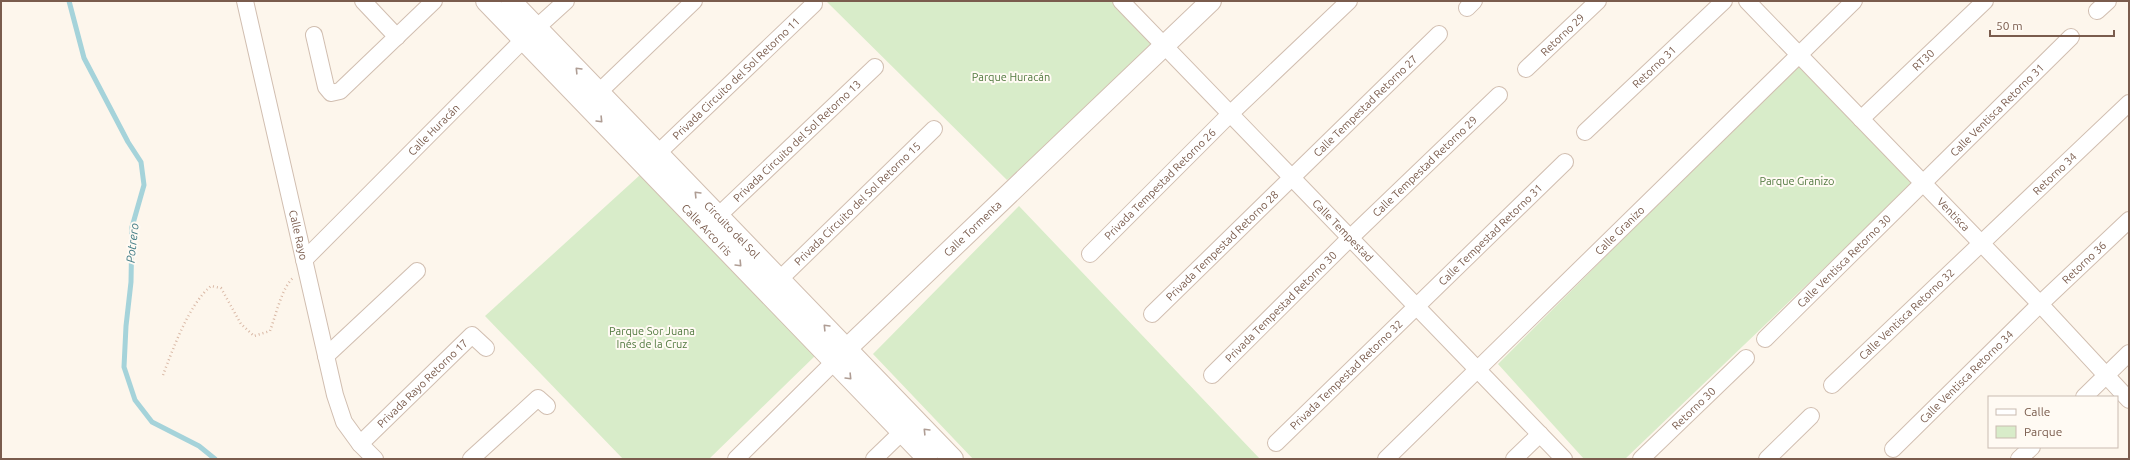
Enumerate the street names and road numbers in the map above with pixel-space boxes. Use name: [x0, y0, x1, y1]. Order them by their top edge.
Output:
street label: Retorno 29: [1538, 11, 1587, 58]
street label: Privada Circuito del Sol Retorno 11: [670, 15, 802, 142]
street label: Retorno 31: [1630, 43, 1678, 90]
street label: RT30: [1910, 47, 1937, 73]
street label: Calle Tempestad Retorno 27: [1311, 53, 1420, 159]
street label: Calle Ventisca Retorno 31: [1948, 61, 2046, 159]
street label: Privada Circuito del Sol Retorno 13: [731, 78, 863, 204]
street label: Calle Huracán: [406, 101, 462, 158]
street label: Calle Tempestad Retorno 29: [1370, 114, 1479, 219]
street label: Privada Tempestad Retorno 26: [1102, 126, 1218, 242]
street label: Privada Circuito del Sol Retorno 15: [792, 140, 923, 268]
street label: Retorno 34: [2030, 150, 2079, 197]
street label: Calle Tempestad Retorno 31: [1436, 182, 1545, 288]
street label: Privada Tempestad Retorno 28: [1164, 188, 1281, 303]
street label: Ventisca: [1935, 195, 1972, 234]
street label: Calle Tempestad: [1310, 197, 1375, 264]
street label: Calle Tormenta: [941, 198, 1004, 259]
street label: Circuito del Sol: [702, 199, 762, 261]
street label: Calle Arco Iris: [679, 202, 734, 258]
street label: Calle Granizo: [1593, 204, 1647, 257]
street label: Calle Rayo: [287, 209, 310, 261]
street label: Calle Ventisca Retorno 30: [1795, 212, 1893, 310]
street label: Retorno 36: [2060, 239, 2108, 286]
street label: Privada Tempestad Retorno 30: [1223, 249, 1339, 364]
street label: Calle Ventisca Retorno 32: [1857, 266, 1957, 362]
street label: Privada Tempestad Retorno 32: [1288, 317, 1405, 432]
street label: Calle Ventisca Retorno 34: [1917, 328, 2016, 425]
street label: Privada Rayo Retorno 17: [375, 337, 470, 430]
street label: Retorno 30: [1669, 385, 1718, 432]

